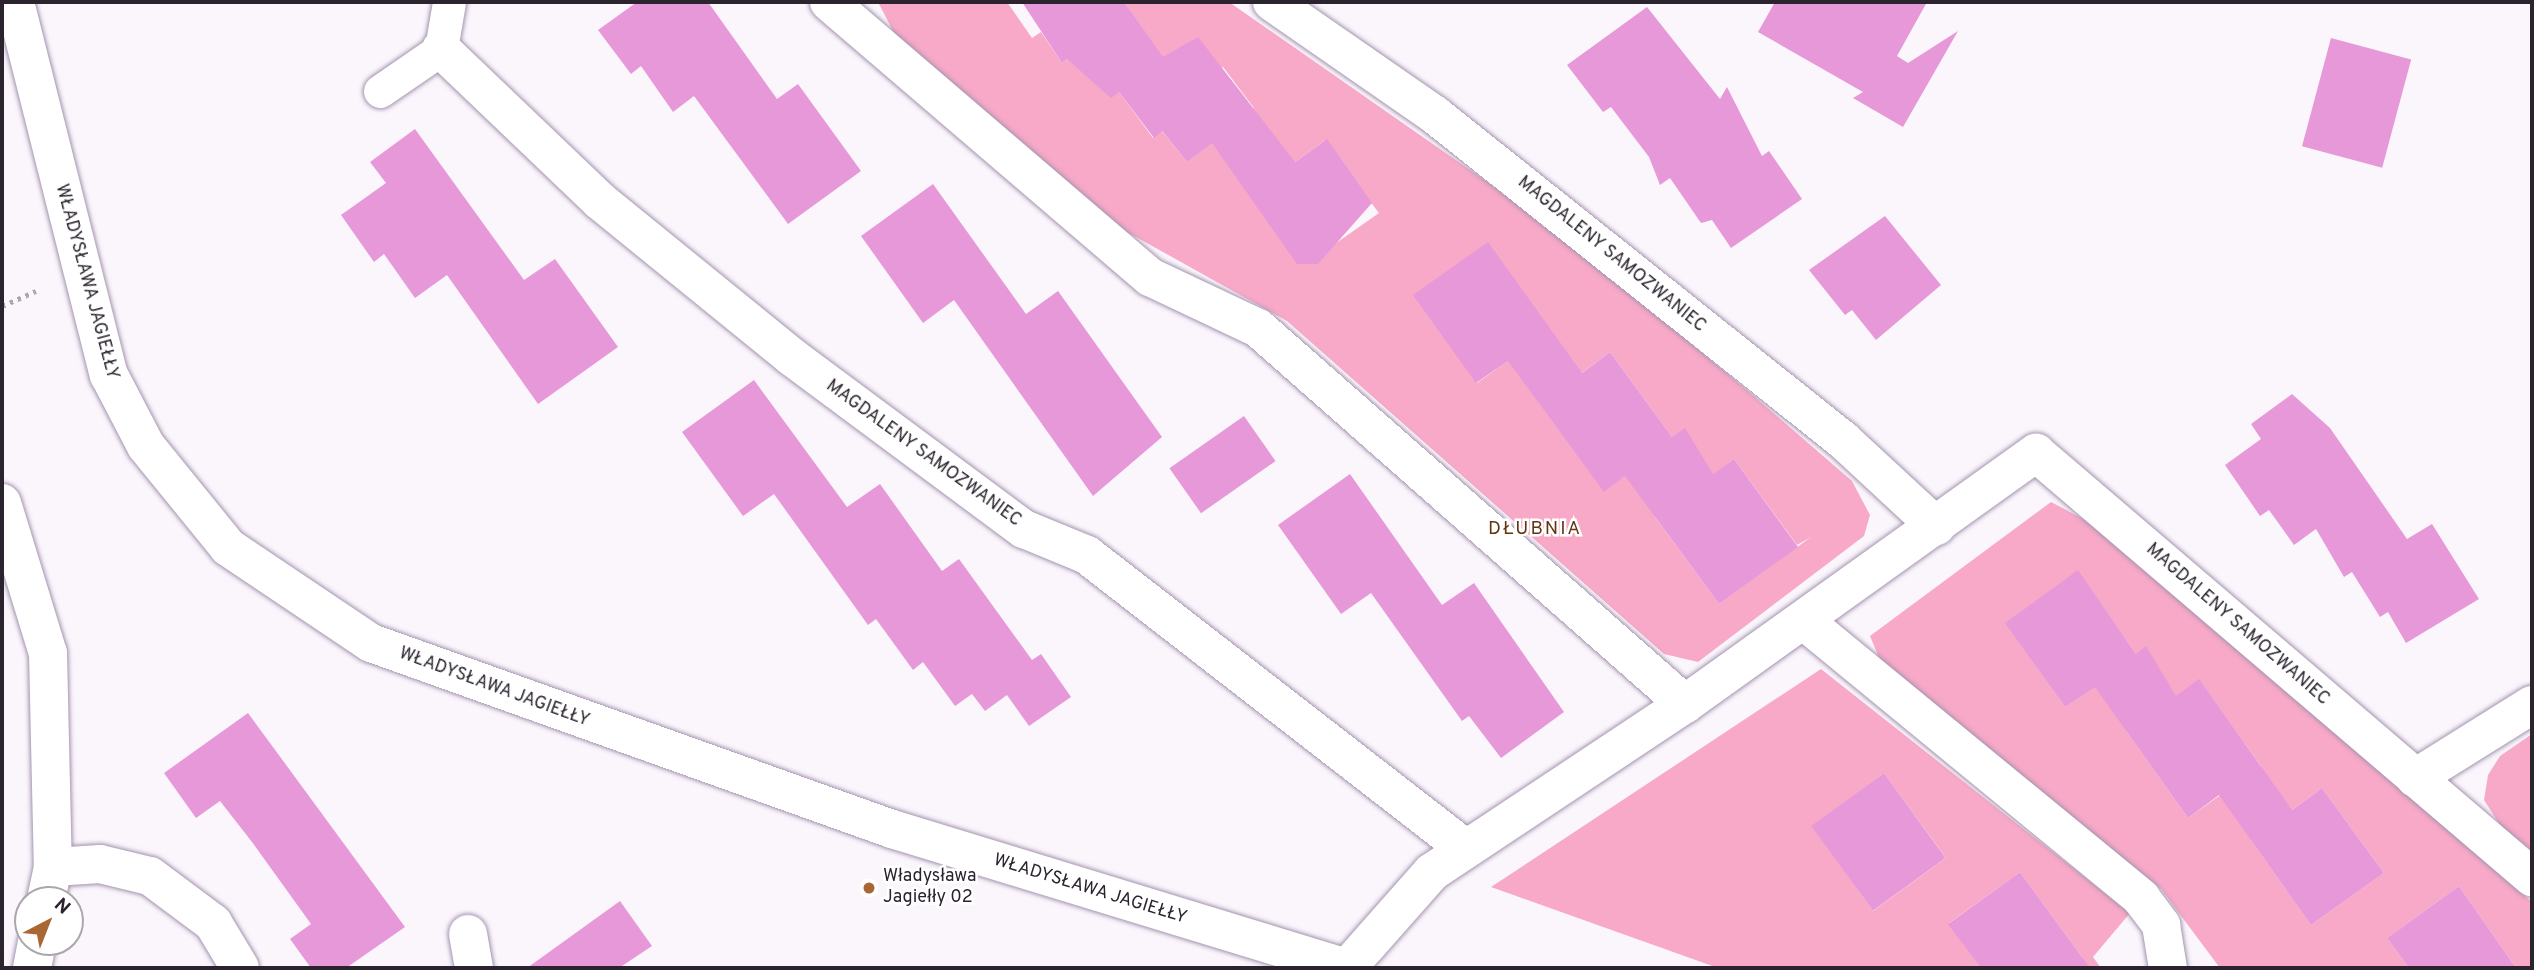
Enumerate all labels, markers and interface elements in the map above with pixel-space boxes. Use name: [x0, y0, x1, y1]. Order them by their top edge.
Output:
street label: MAGDALENY SAMOZWANIEC: [1512, 172, 1710, 338]
street label: WŁADYSŁAWA JAGIEŁŁY: [49, 182, 123, 382]
street label: MAGDALENY SAMOZWANIEC: [821, 376, 1025, 532]
district label: DŁUBNIA: [1489, 519, 1581, 541]
street label: MAGDALENY SAMOZWANIEC: [2141, 539, 2333, 711]
street label: WŁADYSŁAWA JAGIEŁŁY: [395, 643, 593, 733]
street label: WŁADYSŁAWA JAGIEŁŁY: [990, 850, 1190, 930]
place label: Władysława Jagiełły 02: [883, 867, 976, 910]
marker: Władysława Jagiełły 02: [861, 880, 877, 896]
north arrow: [14, 886, 84, 956]
text: N: [49, 893, 75, 920]

